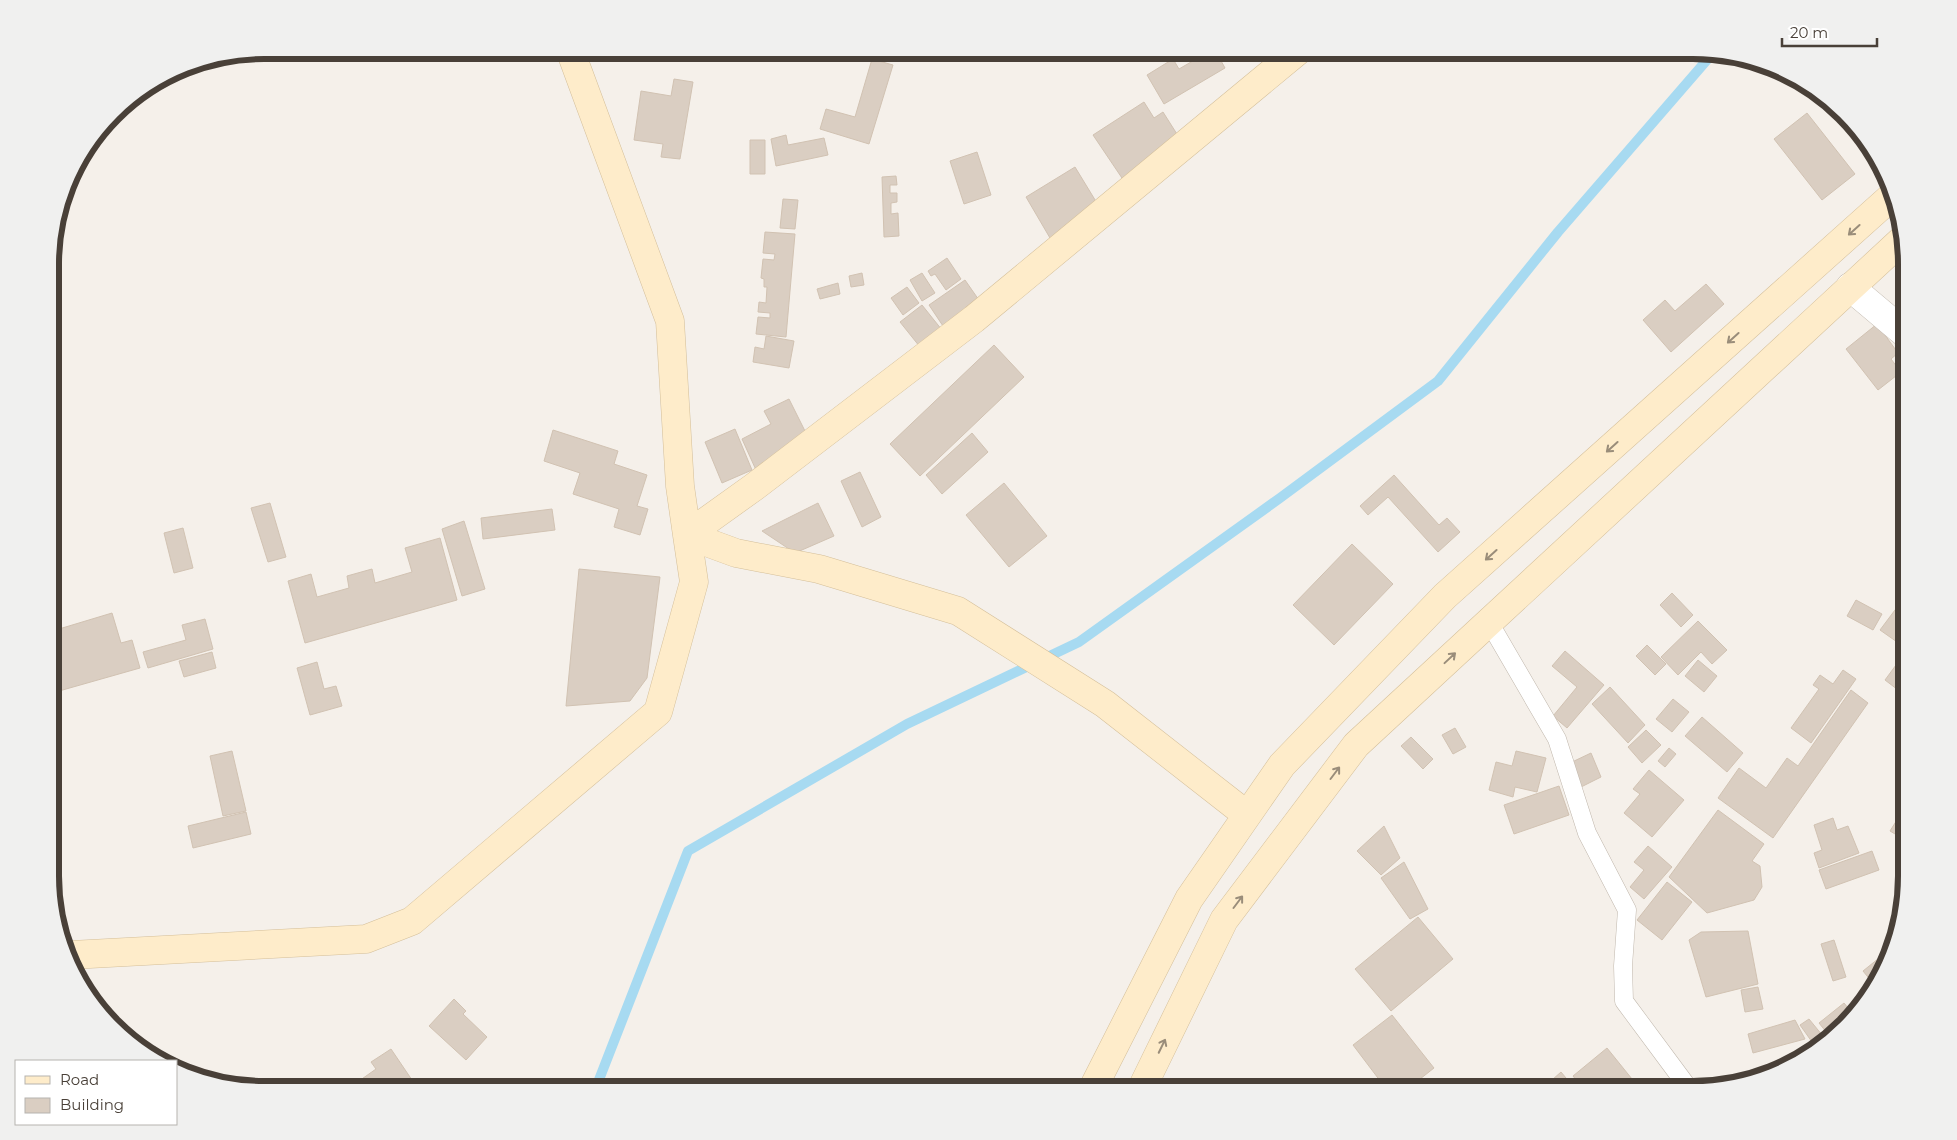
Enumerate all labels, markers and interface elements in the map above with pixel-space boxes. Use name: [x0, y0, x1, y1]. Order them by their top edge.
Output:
scale bar: [1782, 15, 1877, 47]
text: 20 m: [1790, 23, 1828, 42]
one-way arrow: [1848, 224, 1861, 236]
one-way arrow: [1727, 332, 1740, 344]
one-way arrow: [1606, 441, 1619, 453]
one-way arrow: [1485, 549, 1498, 561]
one-way arrow: [1444, 652, 1457, 664]
one-way arrow: [1330, 767, 1341, 780]
one-way arrow: [1232, 896, 1243, 909]
one-way arrow: [1158, 1039, 1167, 1054]
legend: [15, 1060, 178, 1125]
text: Road: [60, 1070, 99, 1089]
text: Building: [60, 1095, 124, 1114]

